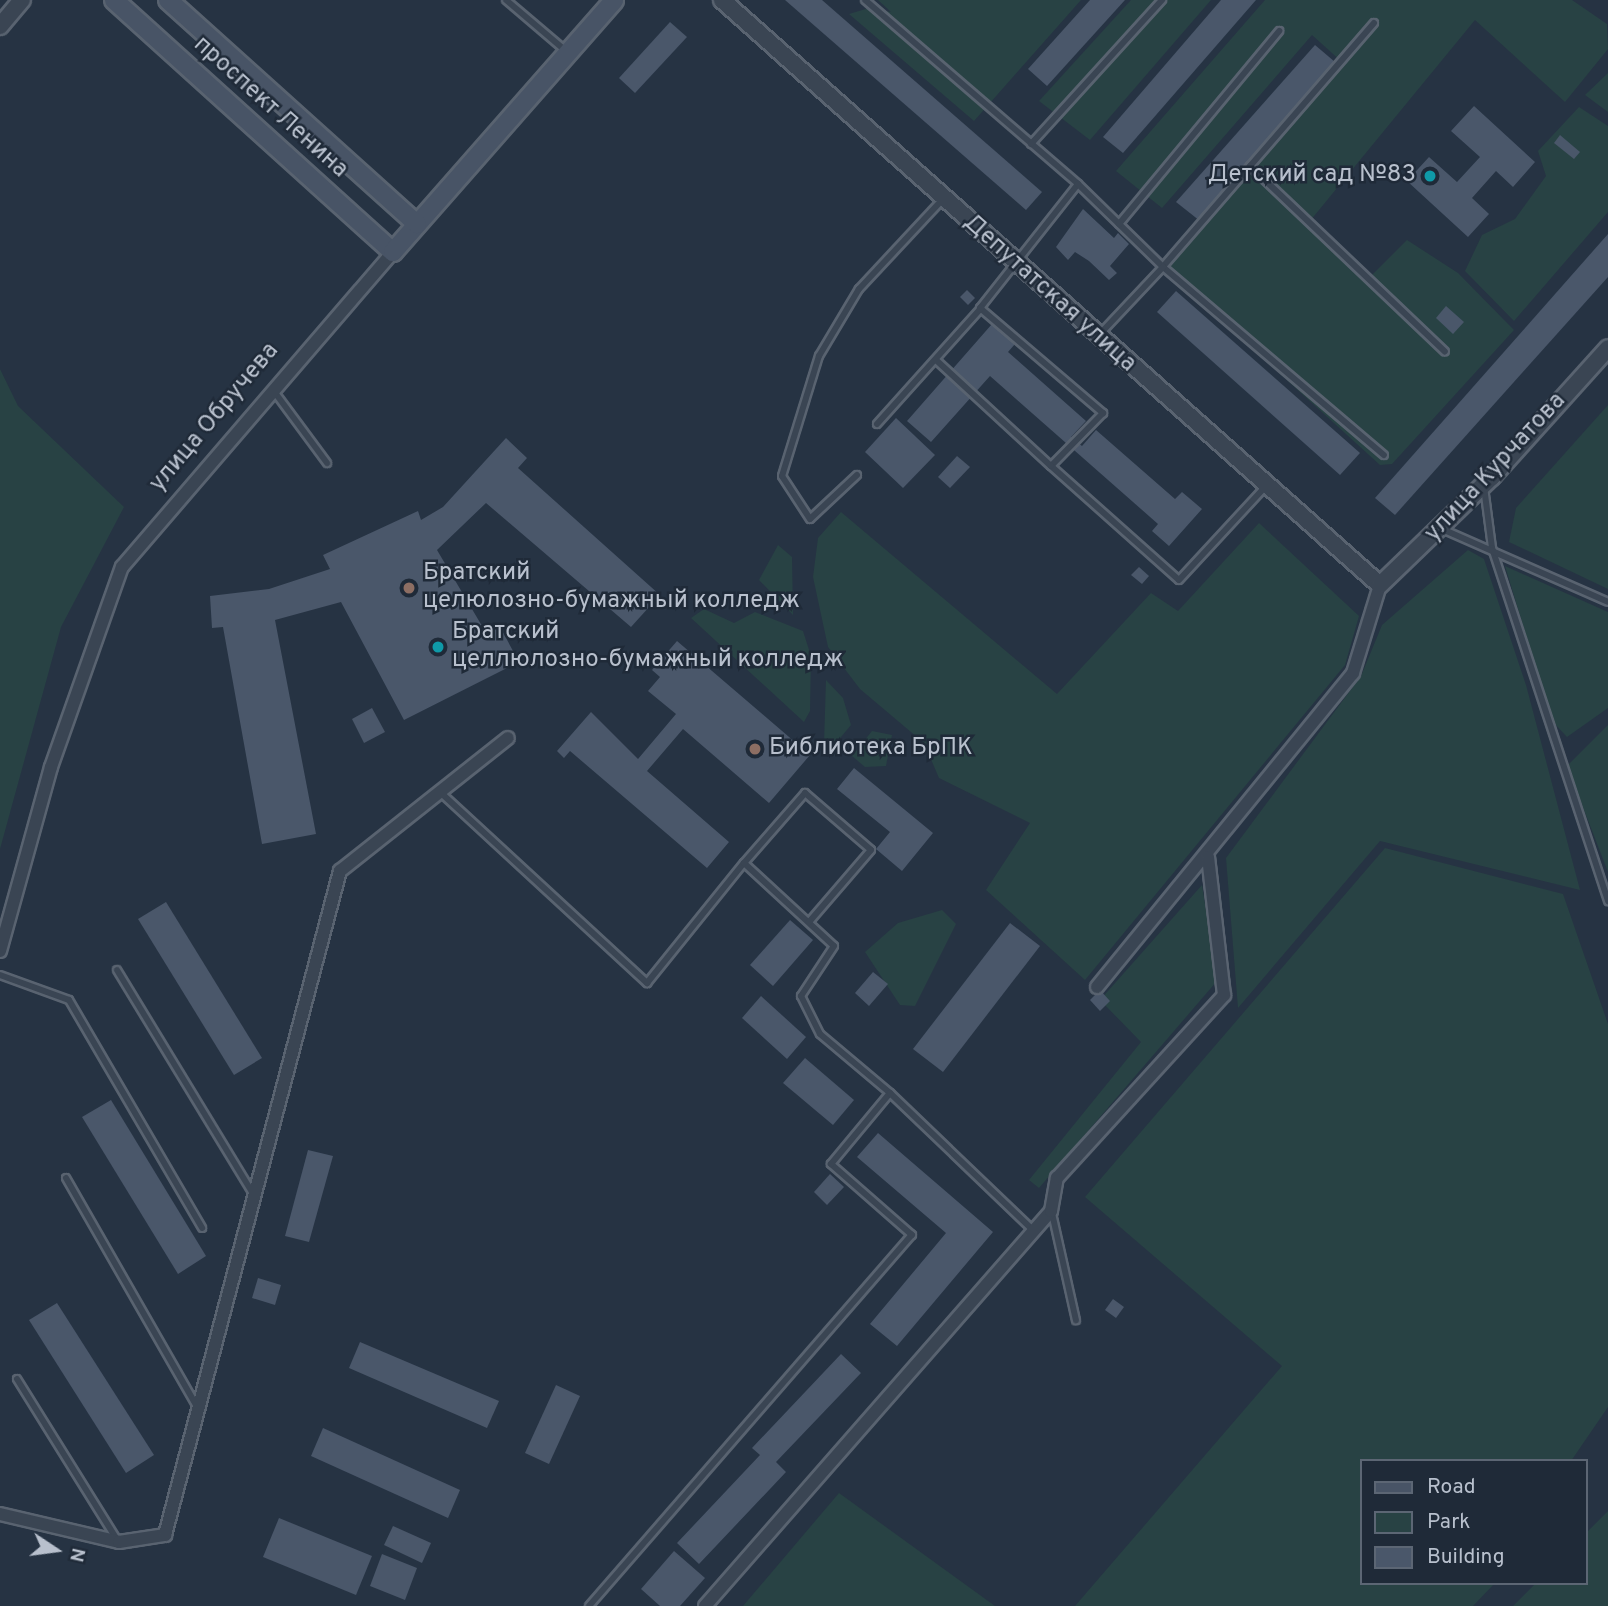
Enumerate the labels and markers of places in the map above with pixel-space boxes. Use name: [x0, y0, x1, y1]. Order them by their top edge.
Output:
place label: Детский сад №83: [1208, 162, 1416, 190]
marker: Детский сад №83: [1422, 168, 1438, 184]
place label: Братский целюлозно-бумажный колледж: [423, 560, 800, 616]
marker: Братский целюлозно-бумажный колледж: [401, 580, 417, 596]
place label: Братский целлюлозно-бумажный колледж: [452, 619, 844, 675]
marker: Братский целлюлозно-бумажный колледж: [430, 639, 446, 655]
place label: Библиотека БрПК: [769, 735, 973, 763]
marker: Библиотека БрПК: [747, 741, 763, 757]

